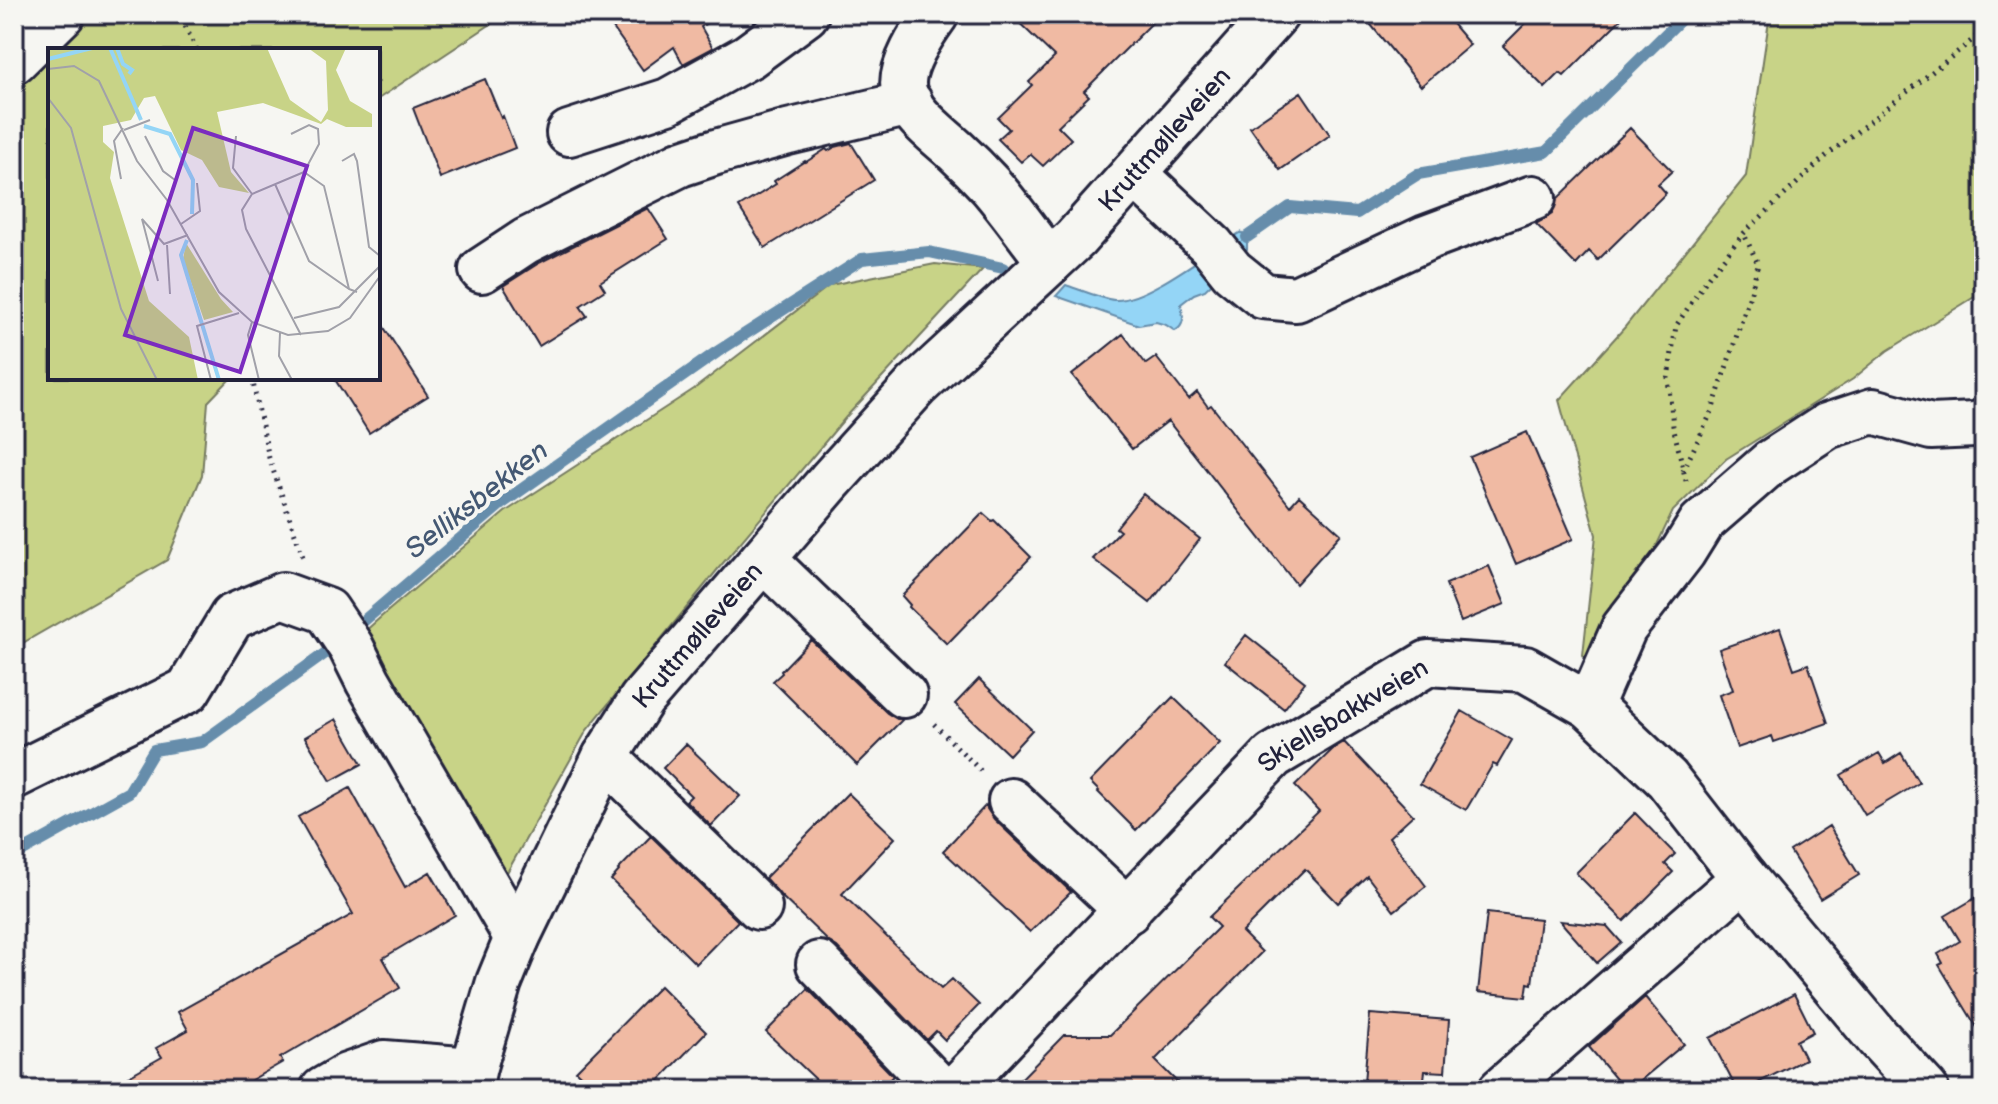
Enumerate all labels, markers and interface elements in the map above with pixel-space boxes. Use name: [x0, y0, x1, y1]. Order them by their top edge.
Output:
inset map: [48, 48, 380, 380]
street label: Kruttmølleveien: [1093, 61, 1238, 219]
water label: Selliksbekken: [399, 434, 555, 566]
street label: Kruttmølleveien: [627, 557, 770, 716]
street label: Skjellsbakkveien: [1252, 653, 1434, 779]

